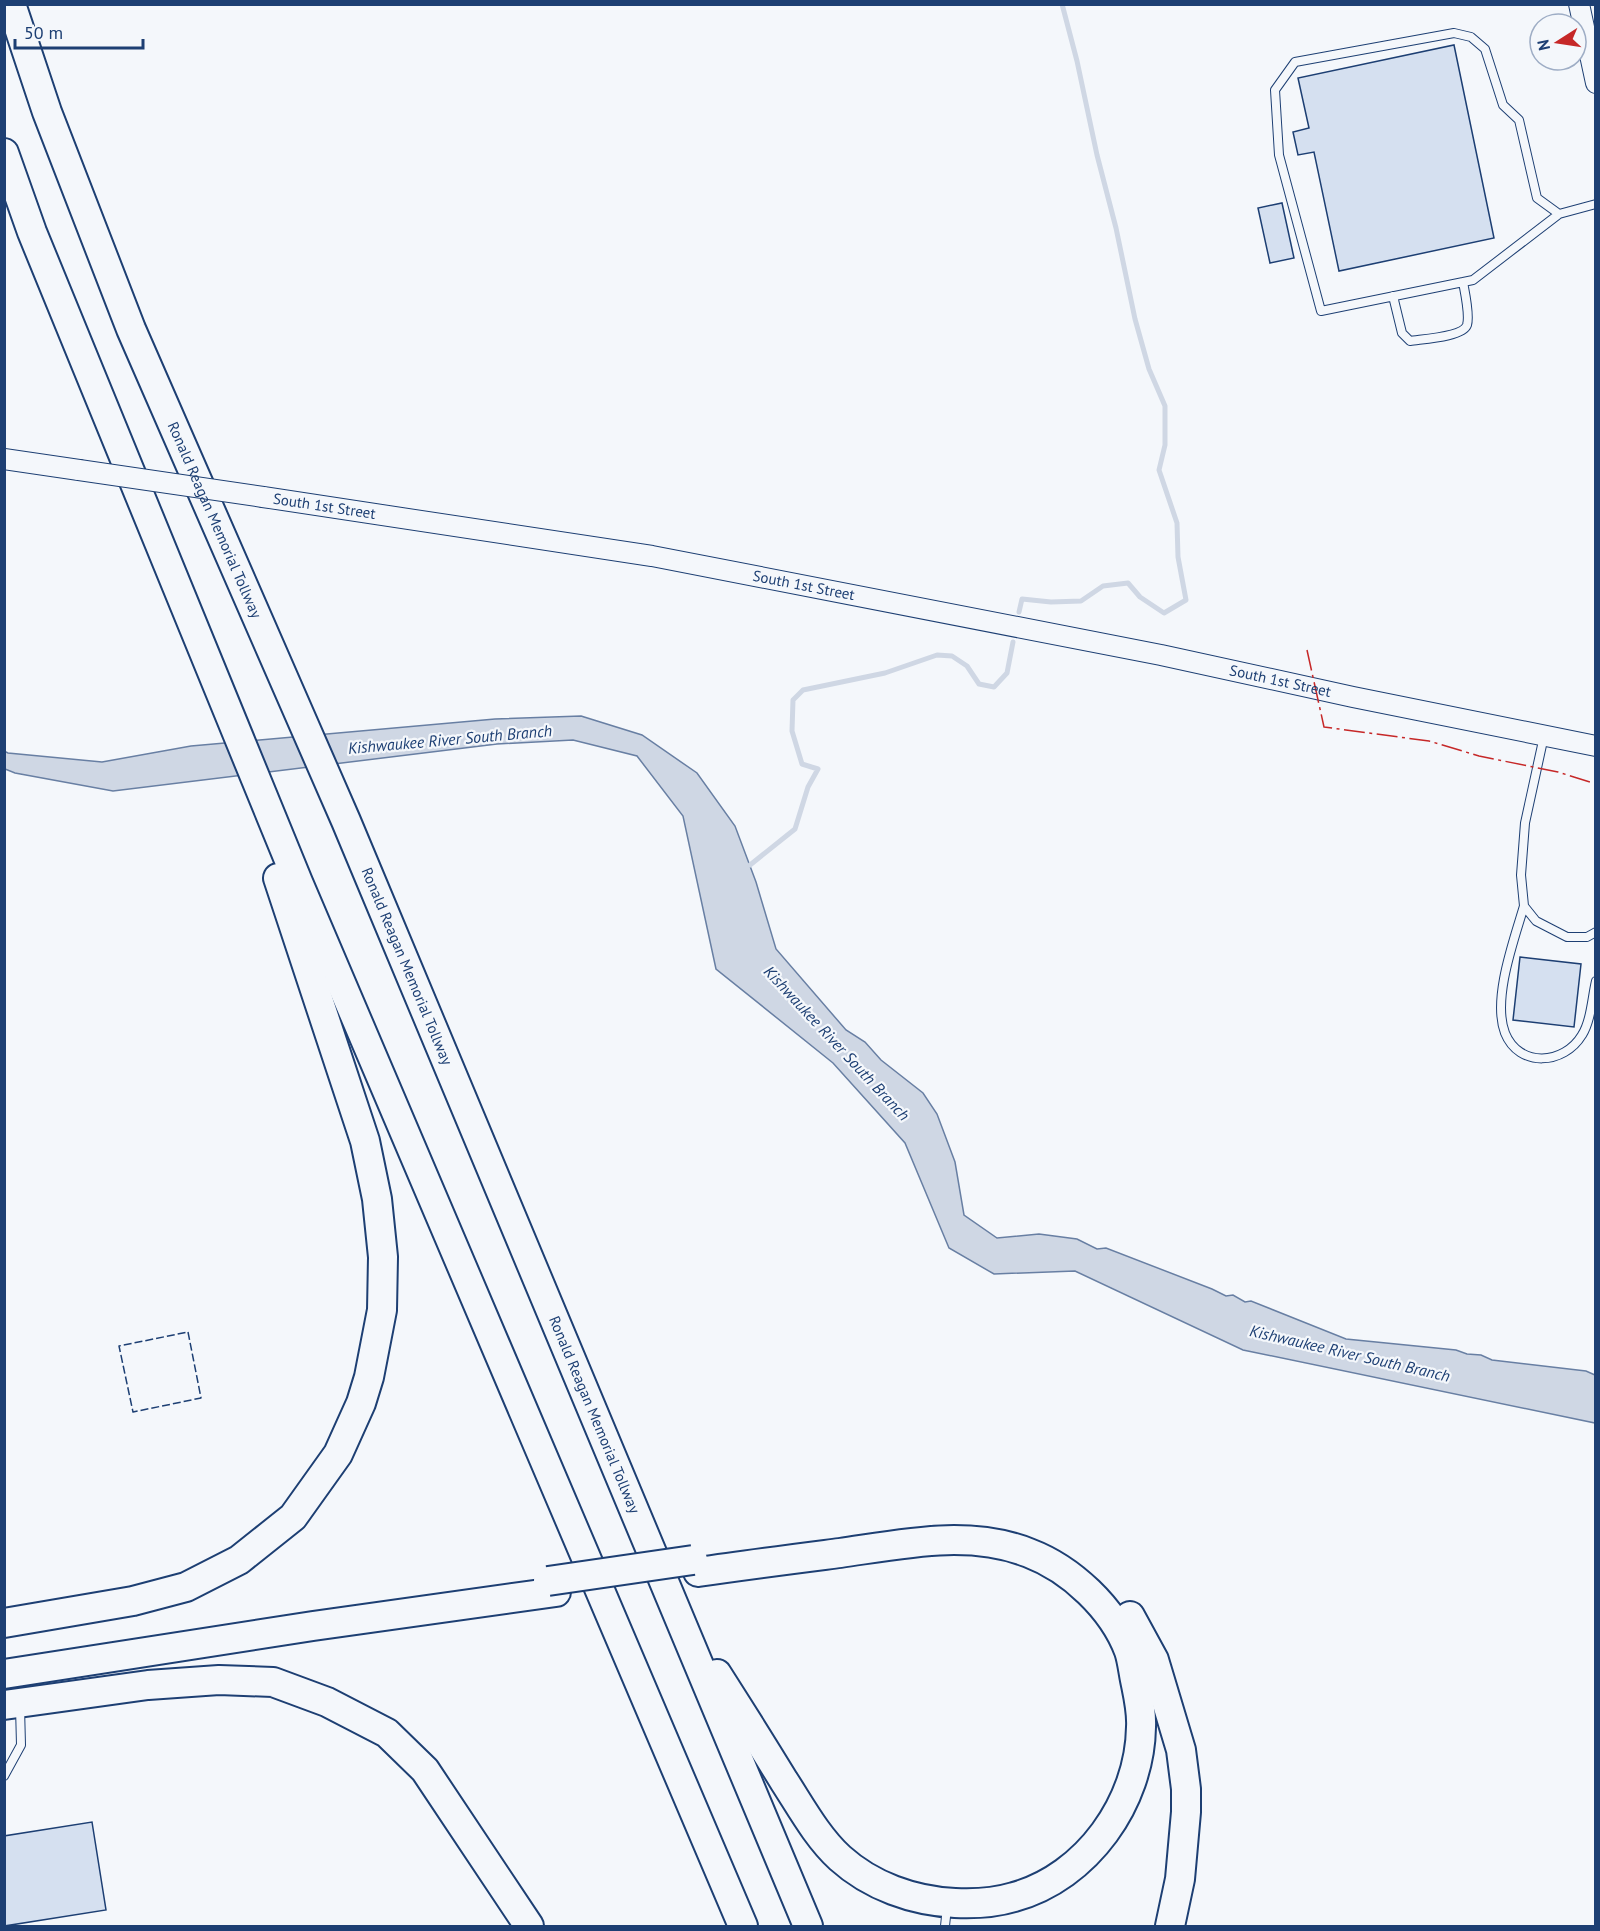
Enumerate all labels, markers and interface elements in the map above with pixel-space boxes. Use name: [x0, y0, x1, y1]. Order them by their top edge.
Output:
scale bar: [15, 12, 142, 50]
north arrow: [1528, 12, 1588, 72]
text: 50 m: [24, 21, 63, 44]
text: N: [1532, 38, 1554, 52]
street label: Ronald Reagan Memorial Tollway: [164, 419, 266, 621]
street label: South 1st Street: [272, 489, 377, 523]
street label: South 1st Street: [751, 566, 856, 604]
street label: South 1st Street: [1228, 660, 1333, 701]
water label: Kishwaukee River South Branch: [347, 720, 553, 758]
street label: Ronald Reagan Memorial Tollway: [357, 864, 457, 1068]
water label: Kishwaukee River South Branch: [760, 961, 914, 1125]
street label: Ronald Reagan Memorial Tollway: [545, 1313, 644, 1516]
water label: Kishwaukee River South Branch: [1248, 1320, 1452, 1386]

